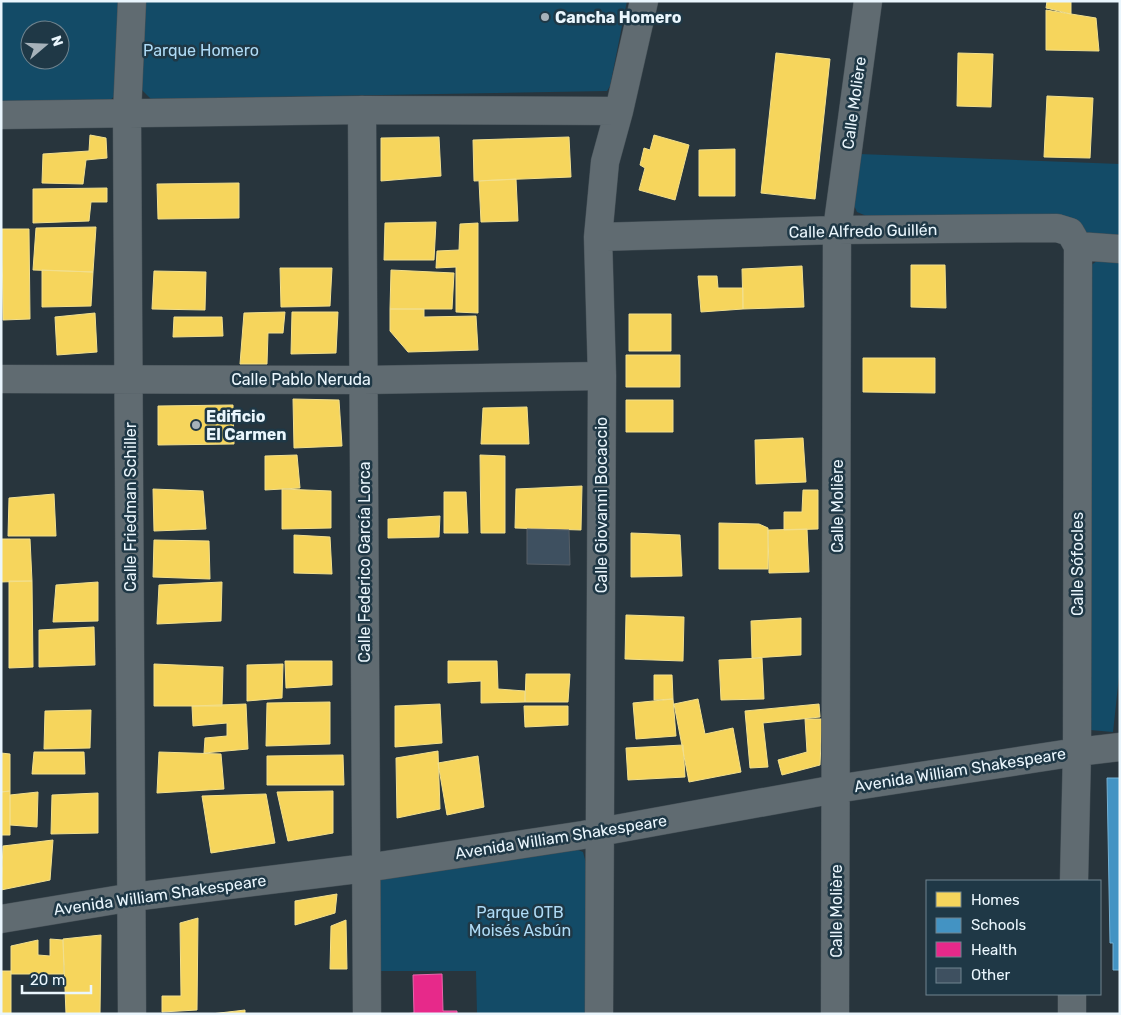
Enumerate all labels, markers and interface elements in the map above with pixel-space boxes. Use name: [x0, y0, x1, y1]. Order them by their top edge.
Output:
place label: Cancha Homero: [555, 8, 682, 27]
marker: Cancha Homero: [539, 11, 551, 23]
north arrow: [20, 20, 70, 70]
text: N: [47, 33, 66, 48]
park label: Parque Homero: [143, 41, 259, 60]
street label: Calle Molière: [838, 55, 870, 151]
street label: Calle Alfredo Guillén: [788, 220, 938, 242]
street label: Calle Pablo Neruda: [231, 370, 371, 389]
place label: Edificio El Carmen: [206, 407, 287, 444]
street label: Calle Giovanni Bocaccio: [592, 417, 611, 593]
marker: Edificio El Carmen: [190, 419, 202, 431]
street label: Calle Friedman Schiller: [121, 422, 140, 592]
street label: Calle Molière: [828, 459, 847, 553]
street label: Calle Federico García Lorca: [355, 461, 374, 663]
street label: Calle Sófocles: [1068, 512, 1087, 616]
street label: Avenida William Shakespeare: [853, 744, 1067, 796]
street label: Avenida William Shakespeare: [454, 811, 668, 863]
street label: Calle Molière: [827, 864, 846, 958]
street label: Avenida William Shakespeare: [53, 871, 267, 919]
legend: [926, 880, 1101, 995]
text: Homes: [971, 891, 1020, 909]
park label: Parque OTB Moisés Asbún: [469, 903, 571, 940]
text: Schools: [971, 916, 1027, 934]
text: Health: [971, 941, 1017, 959]
scale bar: [22, 962, 91, 994]
text: Other: [971, 966, 1011, 984]
text: 20 m: [30, 971, 65, 989]

